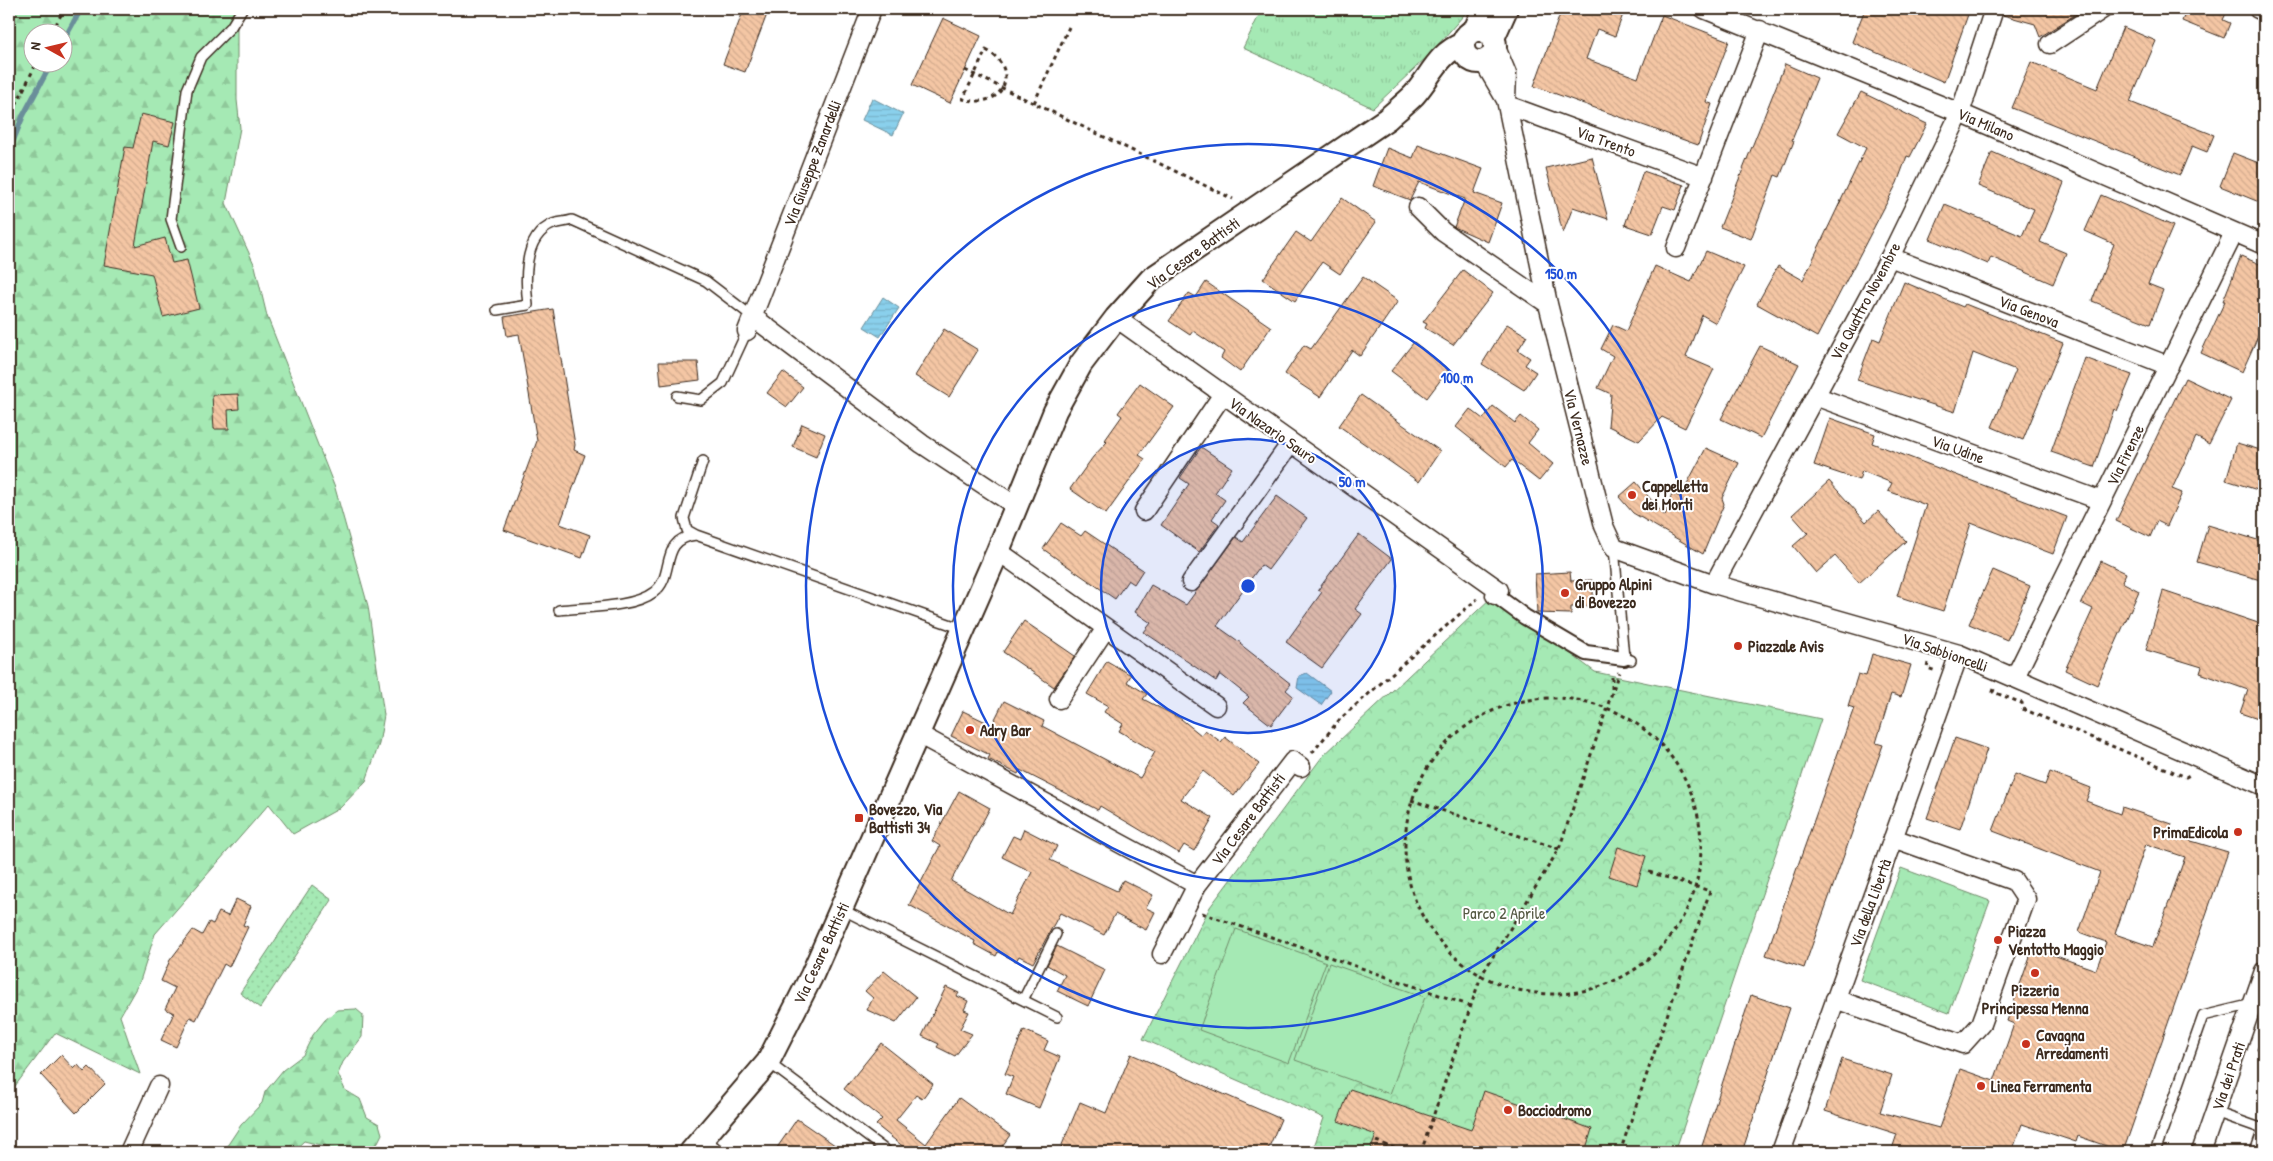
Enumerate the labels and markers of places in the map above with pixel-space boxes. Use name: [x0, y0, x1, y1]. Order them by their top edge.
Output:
place label: Cappelletta dei Morti: [1642, 475, 1708, 515]
marker: Cappelletta dei Morti: [1626, 489, 1638, 501]
place label: Gruppo Alpini di Bovezzo: [1575, 573, 1652, 613]
centre of rings: [1239, 577, 1257, 595]
marker: Gruppo Alpini di Bovezzo: [1559, 587, 1571, 599]
place label: Piazzale Avis: [1748, 635, 1825, 657]
marker: Piazzale Avis: [1732, 640, 1744, 652]
place label: Adry Bar: [980, 719, 1032, 742]
marker: Adry Bar: [964, 724, 976, 736]
place label: Bovezzo, Via Battisti 34: [869, 798, 943, 838]
marker: Bovezzo, Via Battisti 34: [853, 812, 865, 824]
place label: PrimaEdicola: [2153, 821, 2229, 843]
marker: PrimaEdicola: [2232, 826, 2244, 838]
place label: Piazza Ventotto Maggio: [2008, 920, 2104, 961]
marker: Piazza Ventotto Maggio: [1992, 934, 2004, 946]
marker: Pizzeria Principessa Menna: [2029, 967, 2041, 979]
place label: Pizzeria Principessa Menna: [1982, 979, 2089, 1020]
place label: Cavagna Arredamenti: [2036, 1024, 2109, 1064]
marker: Cavagna Arredamenti: [2020, 1038, 2032, 1050]
place label: Linea Ferramenta: [1991, 1075, 2092, 1097]
marker: Linea Ferramenta: [1975, 1080, 1987, 1092]
place label: Bocciodromo: [1518, 1099, 1592, 1121]
marker: Bocciodromo: [1502, 1104, 1514, 1116]

